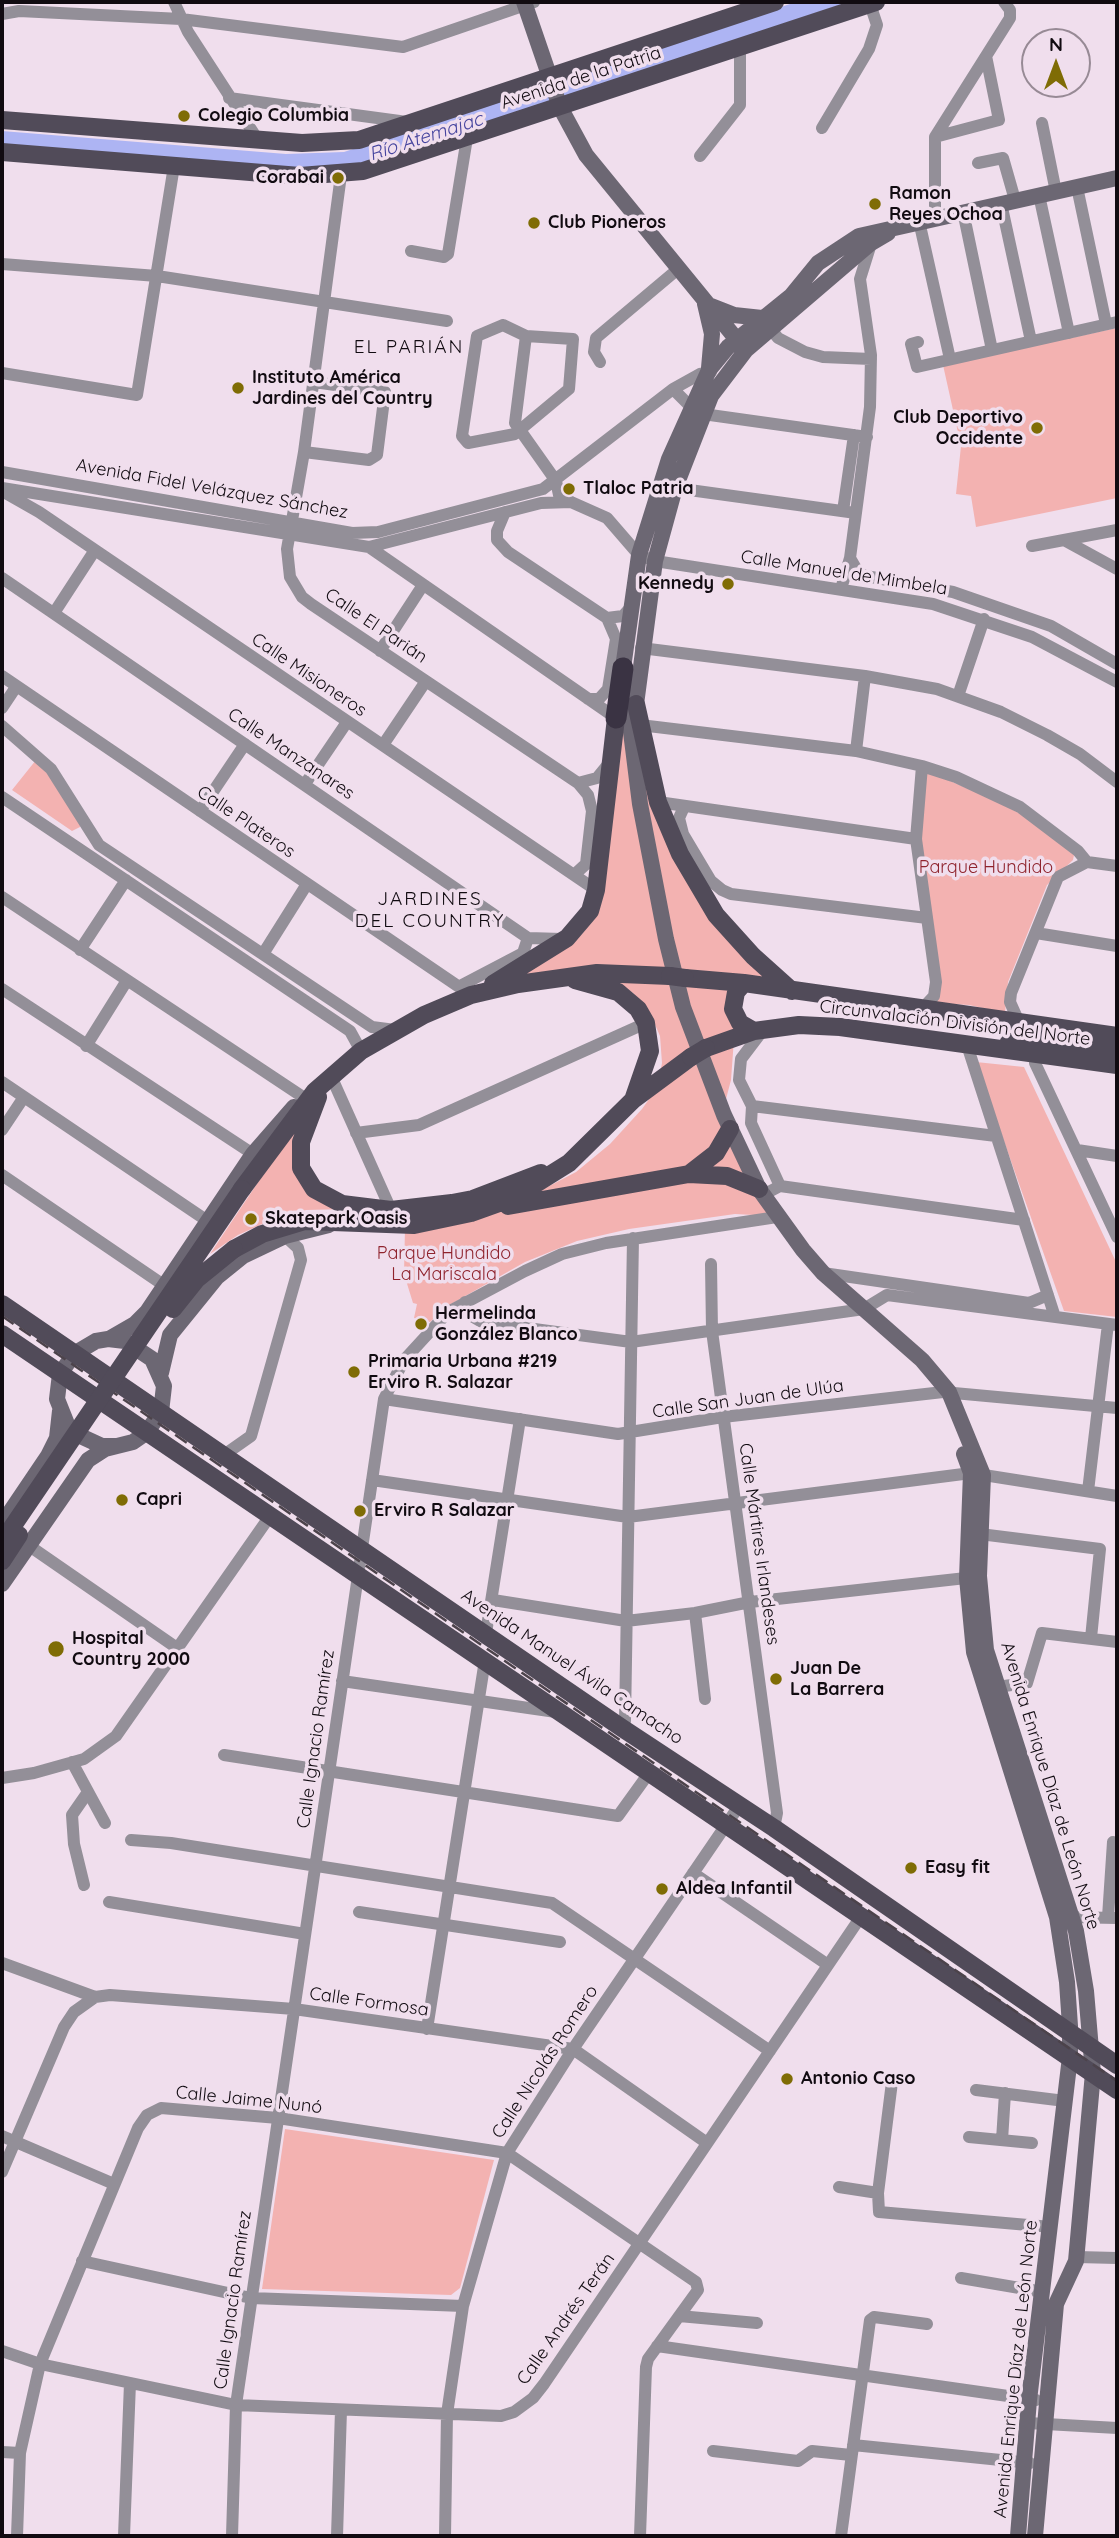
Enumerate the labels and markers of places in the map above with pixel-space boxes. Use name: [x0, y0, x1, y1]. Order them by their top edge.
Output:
place label: Colegio Columbia: [198, 105, 349, 127]
marker: Colegio Columbia: [176, 108, 192, 124]
place label: Corabai: [256, 167, 324, 189]
marker: Corabai: [330, 170, 346, 186]
place label: Ramon Reyes Ochoa: [889, 183, 1003, 226]
marker: Ramon Reyes Ochoa: [867, 196, 883, 212]
place label: Club Pioneros: [548, 212, 666, 234]
marker: Club Pioneros: [526, 215, 542, 231]
place label: Instituto América Jardines del Country: [252, 367, 433, 410]
marker: Instituto América Jardines del Country: [230, 380, 246, 396]
place label: Club Deportivo Occidente: [893, 407, 1023, 450]
marker: Club Deportivo Occidente: [1029, 420, 1045, 436]
place label: Tlaloc Patria: [583, 478, 694, 500]
marker: Tlaloc Patria: [561, 481, 577, 497]
place label: Kennedy: [638, 573, 714, 595]
marker: Kennedy: [720, 576, 736, 592]
place label: Skatepark Oasis: [265, 1208, 407, 1230]
marker: Skatepark Oasis: [243, 1211, 259, 1227]
place label: Hermelinda González Blanco: [435, 1303, 578, 1346]
marker: Hermelinda González Blanco: [413, 1316, 429, 1332]
place label: Primaria Urbana #219 Erviro R. Salazar: [368, 1351, 557, 1394]
marker: Primaria Urbana #219 Erviro R. Salazar: [346, 1364, 362, 1380]
place label: Capri: [136, 1489, 182, 1511]
marker: Capri: [114, 1492, 130, 1508]
place label: Erviro R Salazar: [374, 1500, 515, 1522]
marker: Erviro R Salazar: [352, 1503, 368, 1519]
place label: Hospital Country 2000: [72, 1628, 190, 1670]
marker: Hospital Country 2000: [46, 1639, 66, 1659]
place label: Juan De La Barrera: [790, 1658, 884, 1700]
marker: Juan De La Barrera: [768, 1671, 784, 1687]
place label: Easy fit: [925, 1857, 990, 1879]
marker: Easy fit: [903, 1860, 919, 1876]
place label: Aldea Infantil: [676, 1878, 793, 1900]
marker: Aldea Infantil: [654, 1881, 670, 1897]
place label: Antonio Caso: [801, 2068, 915, 2090]
marker: Antonio Caso: [779, 2071, 795, 2087]

